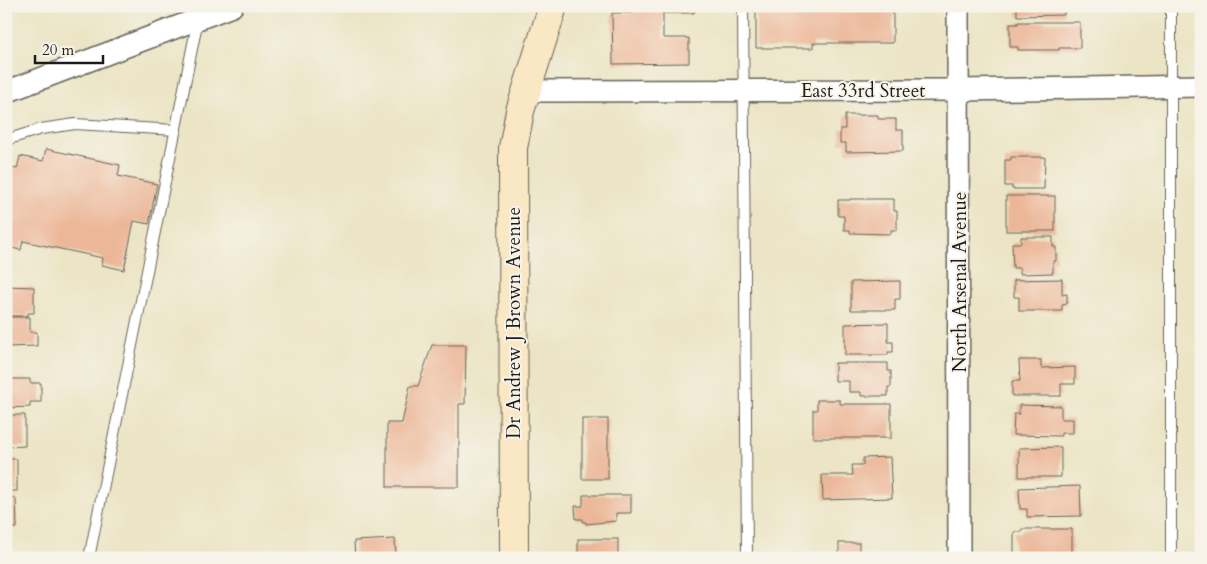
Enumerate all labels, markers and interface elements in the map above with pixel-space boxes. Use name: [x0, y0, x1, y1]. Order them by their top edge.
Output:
scale bar: [35, 32, 102, 64]
text: 20 m: [42, 40, 74, 60]
street label: East 33rd Street: [801, 78, 925, 104]
street label: North Arsenal Avenue: [947, 192, 973, 372]
street label: Dr Andrew J Brown Avenue: [501, 207, 527, 439]

